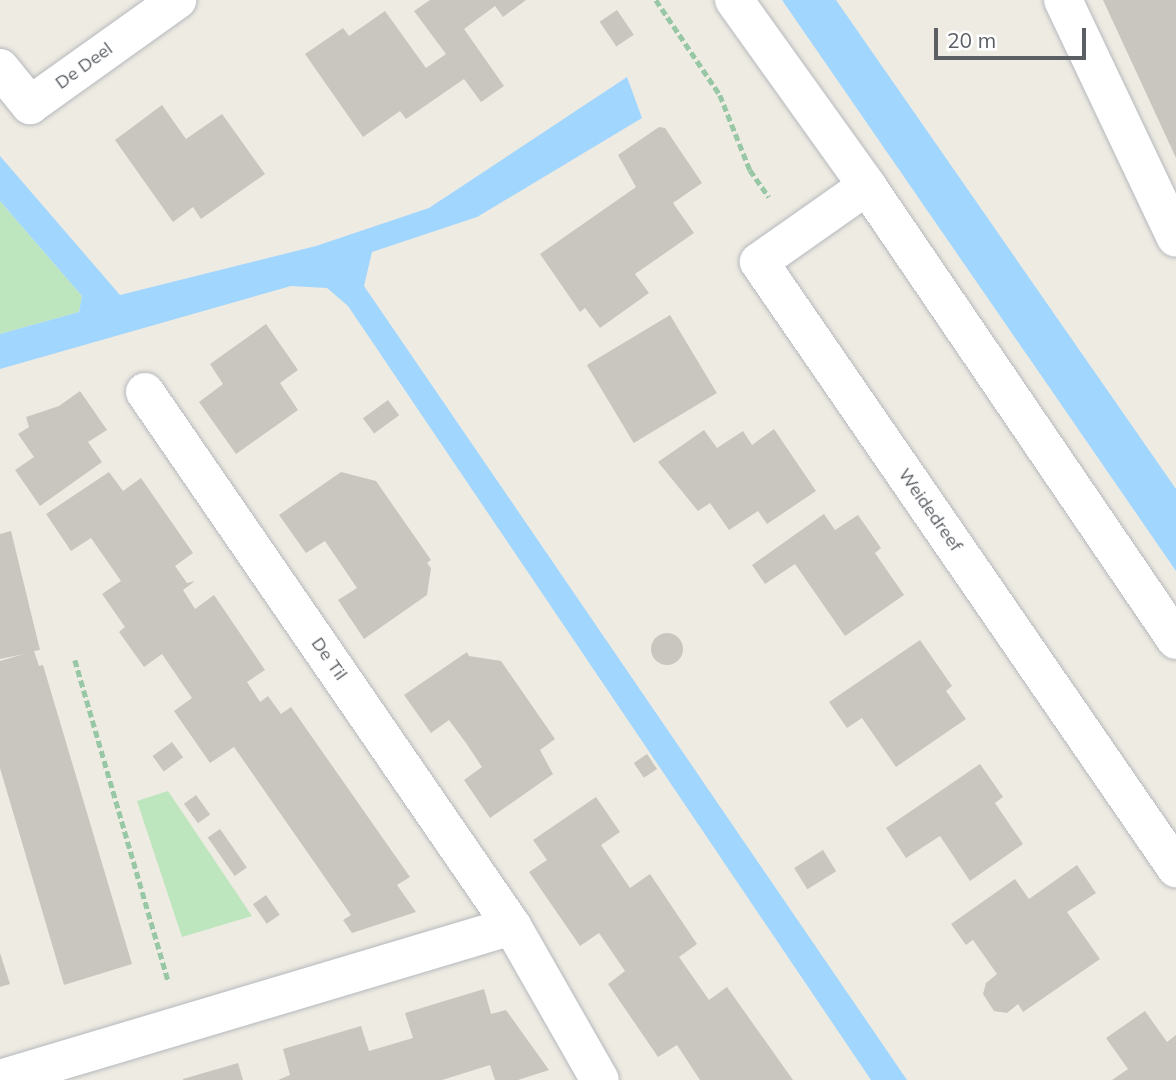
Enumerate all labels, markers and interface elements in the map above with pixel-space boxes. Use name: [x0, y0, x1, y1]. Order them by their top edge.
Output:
scale bar: [938, 14, 1090, 58]
text: 20 m: [947, 27, 996, 53]
street label: De Deel: [51, 38, 117, 94]
street label: Weidedreef: [893, 464, 967, 556]
street label: De Til: [307, 633, 351, 685]

